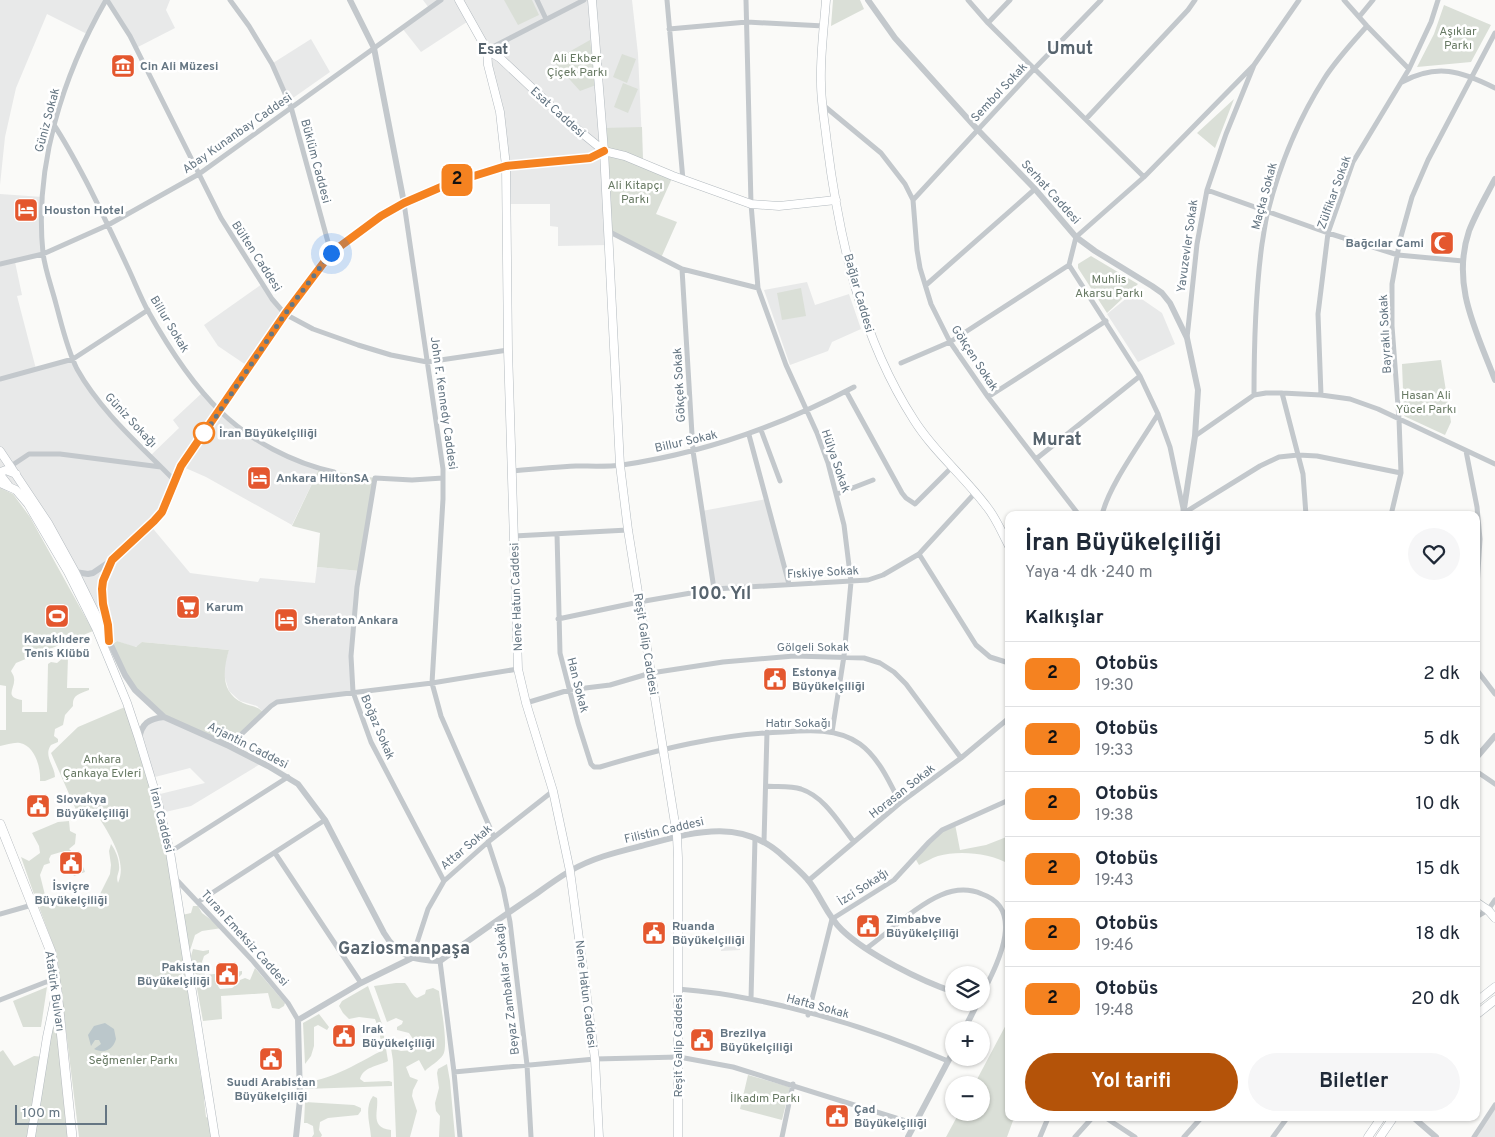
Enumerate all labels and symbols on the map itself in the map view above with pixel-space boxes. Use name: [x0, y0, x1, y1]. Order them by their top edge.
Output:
park label: Aşıklar Parkı: [1439, 24, 1477, 54]
district label: Umut: [1047, 38, 1093, 61]
district label: Esat: [478, 41, 508, 60]
park label: Ali Ekber Çiçek Parkı: [547, 51, 607, 81]
museum icon: Cin Ali Müzesi: [110, 53, 136, 79]
place label: Cin Ali Müzesi: [140, 59, 218, 75]
street label: Sembol Sokak: [968, 60, 1031, 126]
street label: Esat Caddesi: [526, 84, 588, 142]
street label: Güniz Sokak: [32, 86, 64, 154]
street label: Abay Kunanbay Caddesi: [180, 90, 296, 178]
street label: Büklüm Caddesi: [296, 117, 334, 205]
street label: Zülfikar Sokak: [1314, 153, 1356, 231]
street label: Serhat Caddesi: [1017, 157, 1083, 228]
street label: Maçka Sokak: [1248, 161, 1282, 232]
line badge: 2: [441, 164, 473, 196]
park label: Ali Kitapçı Parkı: [607, 178, 663, 208]
hotel icon: Houston Hotel: [13, 197, 39, 223]
street label: Yavuzevler Sokak: [1174, 198, 1202, 294]
place label: Houston Hotel: [44, 203, 124, 219]
street label: Bülten Caddesi: [227, 218, 285, 295]
mosque icon: Bağcılar Cami: [1429, 230, 1455, 256]
place label: Bağcılar Cami: [1345, 236, 1424, 252]
your location: [319, 241, 344, 266]
street label: Bağlar Caddesi: [839, 252, 877, 334]
park label: Muhlis Akarsu Parkı: [1075, 272, 1143, 302]
street label: Billur Sokak: [146, 293, 192, 356]
street label: Bayraklı Sokak: [1376, 294, 1396, 374]
street label: Gökçen Sokak: [947, 322, 1001, 395]
street label: John F. Kennedy Caddesi: [426, 336, 460, 471]
street label: Gökçek Sokak: [670, 347, 690, 423]
park label: Hasan Ali Yücel Parkı: [1396, 388, 1456, 418]
street label: Güniz Sokağı: [101, 390, 160, 452]
marker: İran Büyükelçiliği: [193, 422, 215, 444]
place label: İran Büyükelçiliği: [219, 426, 317, 442]
street label: Billur Sokak: [653, 427, 719, 457]
street label: Hülya Sokak: [817, 428, 853, 495]
district label: Murat: [1032, 429, 1082, 452]
hotel icon: Ankara HiltonSA: [246, 465, 272, 491]
place label: Ankara HiltonSA: [276, 471, 370, 487]
street label: Nene Hatun Caddesi: [507, 542, 527, 652]
street label: Fıskiye Sokak: [787, 563, 859, 583]
district label: 100. Yıl: [691, 583, 751, 606]
street label: Reşit Galip Caddesi: [629, 592, 661, 696]
supermarket icon: Karum: [175, 594, 201, 620]
place label: Karum: [206, 600, 244, 616]
sports icon: Kavaklıdere Tenis Klübü: [44, 603, 70, 629]
hotel icon: Sheraton Ankara: [273, 607, 299, 633]
place label: Sheraton Ankara: [304, 613, 398, 629]
place label: Kavaklıdere Tenis Klübü: [24, 632, 90, 662]
street label: Gölgeli Sokak: [777, 640, 849, 656]
street label: Han Sokak: [562, 656, 592, 715]
place label: Estonya Büyükelçiliği: [792, 665, 865, 695]
public building icon: Estonya Büyükelçiliği: [762, 666, 788, 692]
street label: Boğaz Sokak: [356, 692, 398, 762]
street label: Hatır Sokağı: [766, 716, 830, 732]
street label: Arjantin Caddesi: [204, 719, 291, 773]
park label: Ankara Çankaya Evleri: [63, 752, 141, 782]
street label: Horasan Sokak: [866, 761, 939, 823]
street label: İran Caddesi: [145, 786, 177, 855]
place label: Slovakya Büyükelçiliği: [56, 792, 129, 822]
public building icon: Slovakya Büyükelçiliği: [25, 793, 51, 819]
street label: Filistin Caddesi: [623, 814, 706, 848]
street label: Attar Sokak: [437, 821, 496, 874]
public building icon: İsviçre Büyükelçiliği: [58, 850, 84, 876]
street label: İzci Sokağı: [835, 866, 892, 910]
place label: İsviçre Büyükelçiliği: [34, 879, 108, 909]
street label: Turan Emeksiz Caddesi: [197, 887, 292, 990]
place label: Zimbabve Büyükelçiliği: [886, 912, 959, 942]
public building icon: Zimbabve Büyükelçiliği: [855, 913, 881, 939]
place label: Ruanda Büyükelçiliği: [672, 919, 745, 949]
public building icon: Ruanda Büyükelçiliği: [641, 920, 667, 946]
street label: Beyaz Zambaklar Sokağı: [492, 922, 524, 1056]
district label: Gaziosmanpaşa: [338, 938, 470, 961]
street label: Nene Hatun Caddesi: [570, 939, 600, 1049]
street label: Atatürk Bulvarı: [40, 950, 68, 1033]
place label: Pakistan Büyükelçiliği: [137, 960, 210, 990]
public building icon: Pakistan Büyükelçiliği: [214, 961, 240, 987]
street label: Hafta Sokak: [785, 991, 851, 1023]
street label: Reşit Galip Caddesi: [671, 994, 687, 1098]
place label: Irak Büyükelçiliği: [362, 1022, 435, 1052]
public building icon: Irak Büyükelçiliği: [331, 1023, 357, 1049]
place label: Brezilya Büyükelçiliği: [720, 1026, 793, 1056]
public building icon: Brezilya Büyükelçiliği: [689, 1027, 715, 1053]
public building icon: Suudi Arabistan Büyükelçiliği: [258, 1046, 284, 1072]
park label: Seğmenler Parkı: [88, 1053, 178, 1069]
place label: Suudi Arabistan Büyükelçiliği: [226, 1075, 316, 1105]
park label: İlkadım Parkı: [730, 1091, 800, 1107]
scale bar: [15, 1102, 108, 1125]
place label: Çad Büyükelçiliği: [854, 1102, 927, 1132]
public building icon: Çad Büyükelçiliği: [824, 1103, 850, 1129]

